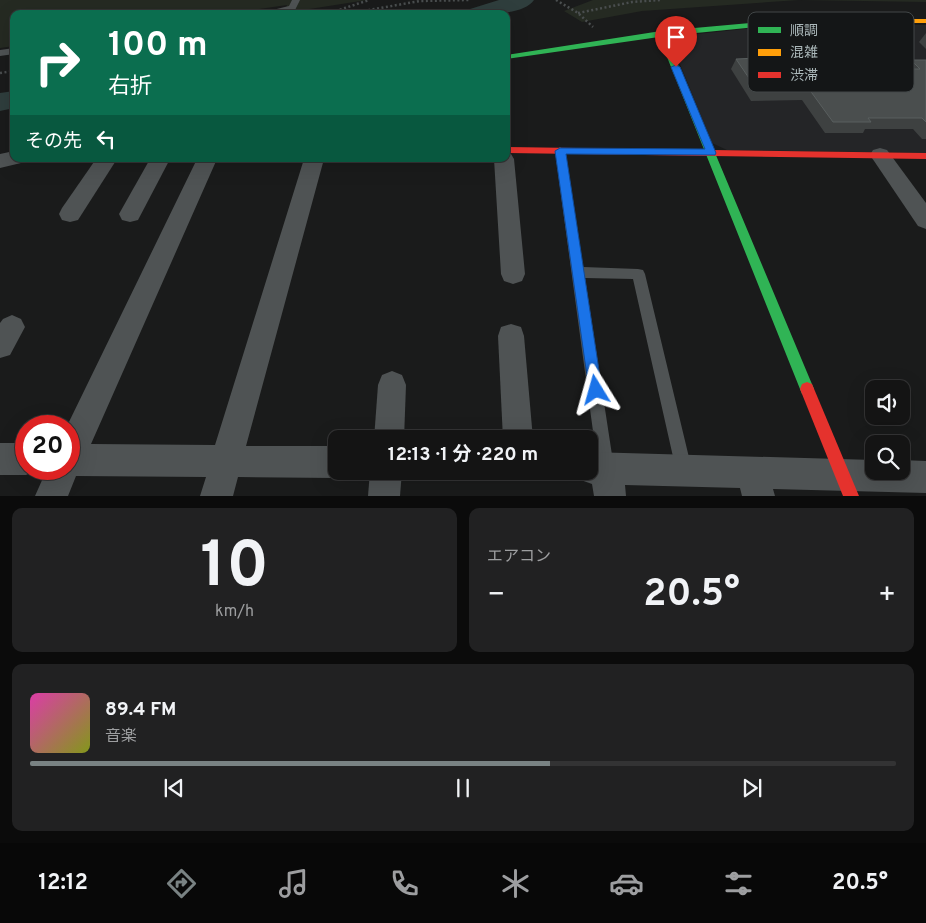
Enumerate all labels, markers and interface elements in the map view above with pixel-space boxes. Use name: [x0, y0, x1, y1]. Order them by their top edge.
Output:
legend: [748, 12, 914, 92]
pin: [655, 16, 697, 67]
icon: arrive: [662, 23, 690, 51]
text: 順調: [790, 23, 818, 40]
text: 100 m: [108, 24, 208, 68]
icon: right: [25, 30, 90, 95]
text: 混雑: [790, 44, 818, 62]
text: 渋滞: [790, 68, 818, 85]
text: 右折: [108, 74, 152, 101]
icon: left: [92, 125, 120, 153]
text: その先: [25, 130, 82, 154]
position arrow: [569, 363, 621, 415]
map controls: [865, 380, 910, 480]
button: sound: [865, 380, 910, 425]
speed limit sign: 20: [15, 415, 80, 480]
button: search: [865, 435, 910, 480]
text: 12:13 · 1 分 · 220 m: [388, 443, 538, 467]
text: 10: [200, 528, 269, 610]
text: エアコン: [487, 547, 551, 567]
text: 20.5°: [643, 571, 740, 620]
text: −: [487, 578, 505, 614]
text: +: [878, 578, 896, 614]
text: km/h: [215, 602, 254, 622]
text: 89.4 FM: [105, 698, 176, 722]
text: 音楽: [105, 727, 137, 747]
icon: previous: [160, 774, 188, 802]
icon: pause: [449, 774, 477, 802]
icon: next: [738, 774, 766, 802]
icon: directions: [164, 866, 199, 901]
icon: music: [276, 866, 311, 901]
icon: phone: [387, 866, 422, 901]
icon: climate: [498, 866, 533, 901]
icon: car: [609, 866, 644, 901]
icon: filters: [721, 866, 756, 901]
text: 12:12: [38, 870, 88, 897]
text: 20.5°: [832, 870, 888, 897]

